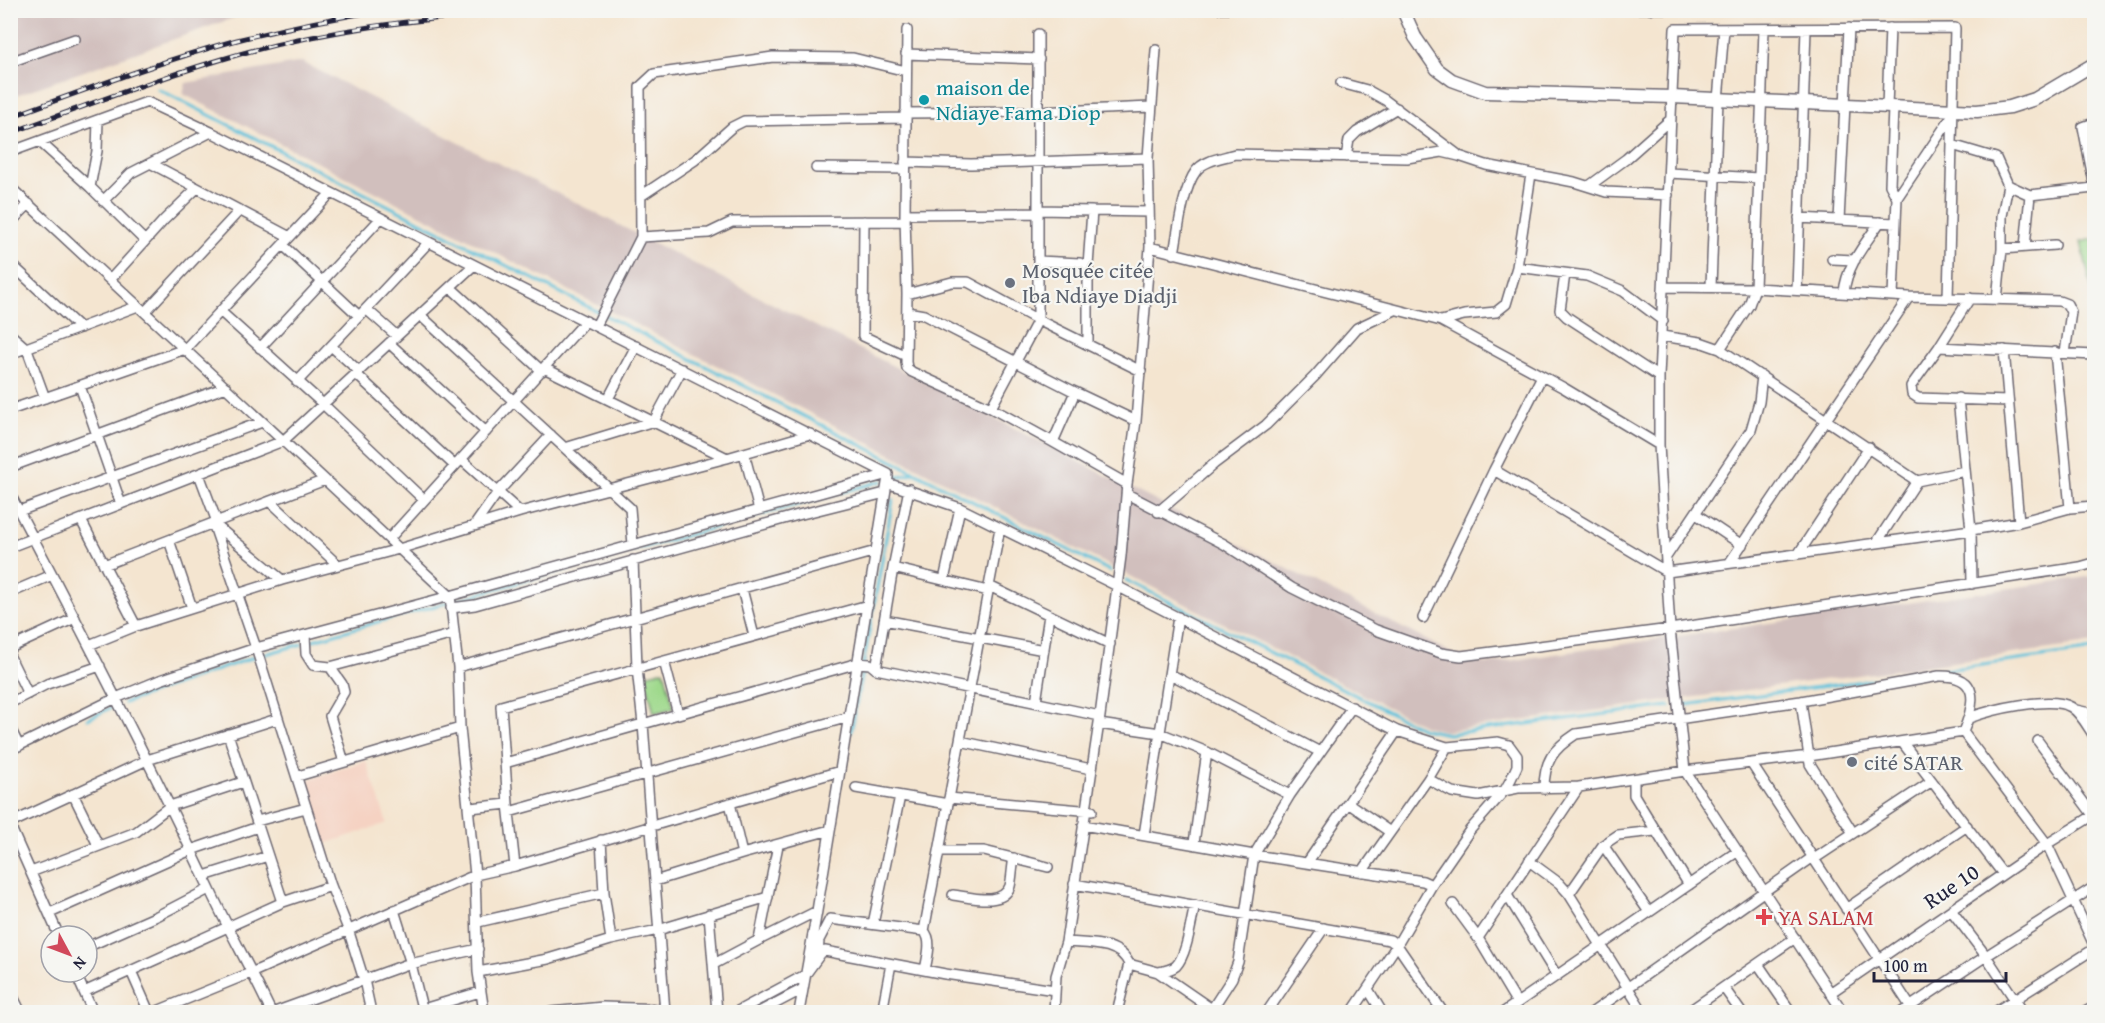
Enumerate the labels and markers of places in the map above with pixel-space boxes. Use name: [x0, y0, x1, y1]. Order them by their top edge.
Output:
place label: maison de Ndiaye Fama Diop: [936, 71, 1101, 128]
marker: maison de Ndiaye Fama Diop: [917, 93, 931, 107]
place label: Mosquée citée Iba Ndiaye Diadji: [1022, 254, 1178, 311]
marker: Mosquée citée Iba Ndiaye Diadji: [1003, 276, 1017, 290]
place label: cité SATAR: [1864, 746, 1963, 778]
marker: cité SATAR: [1845, 755, 1859, 769]
place label: YA SALAM: [1778, 901, 1874, 933]
marker: YA SALAM: [1755, 908, 1773, 926]

